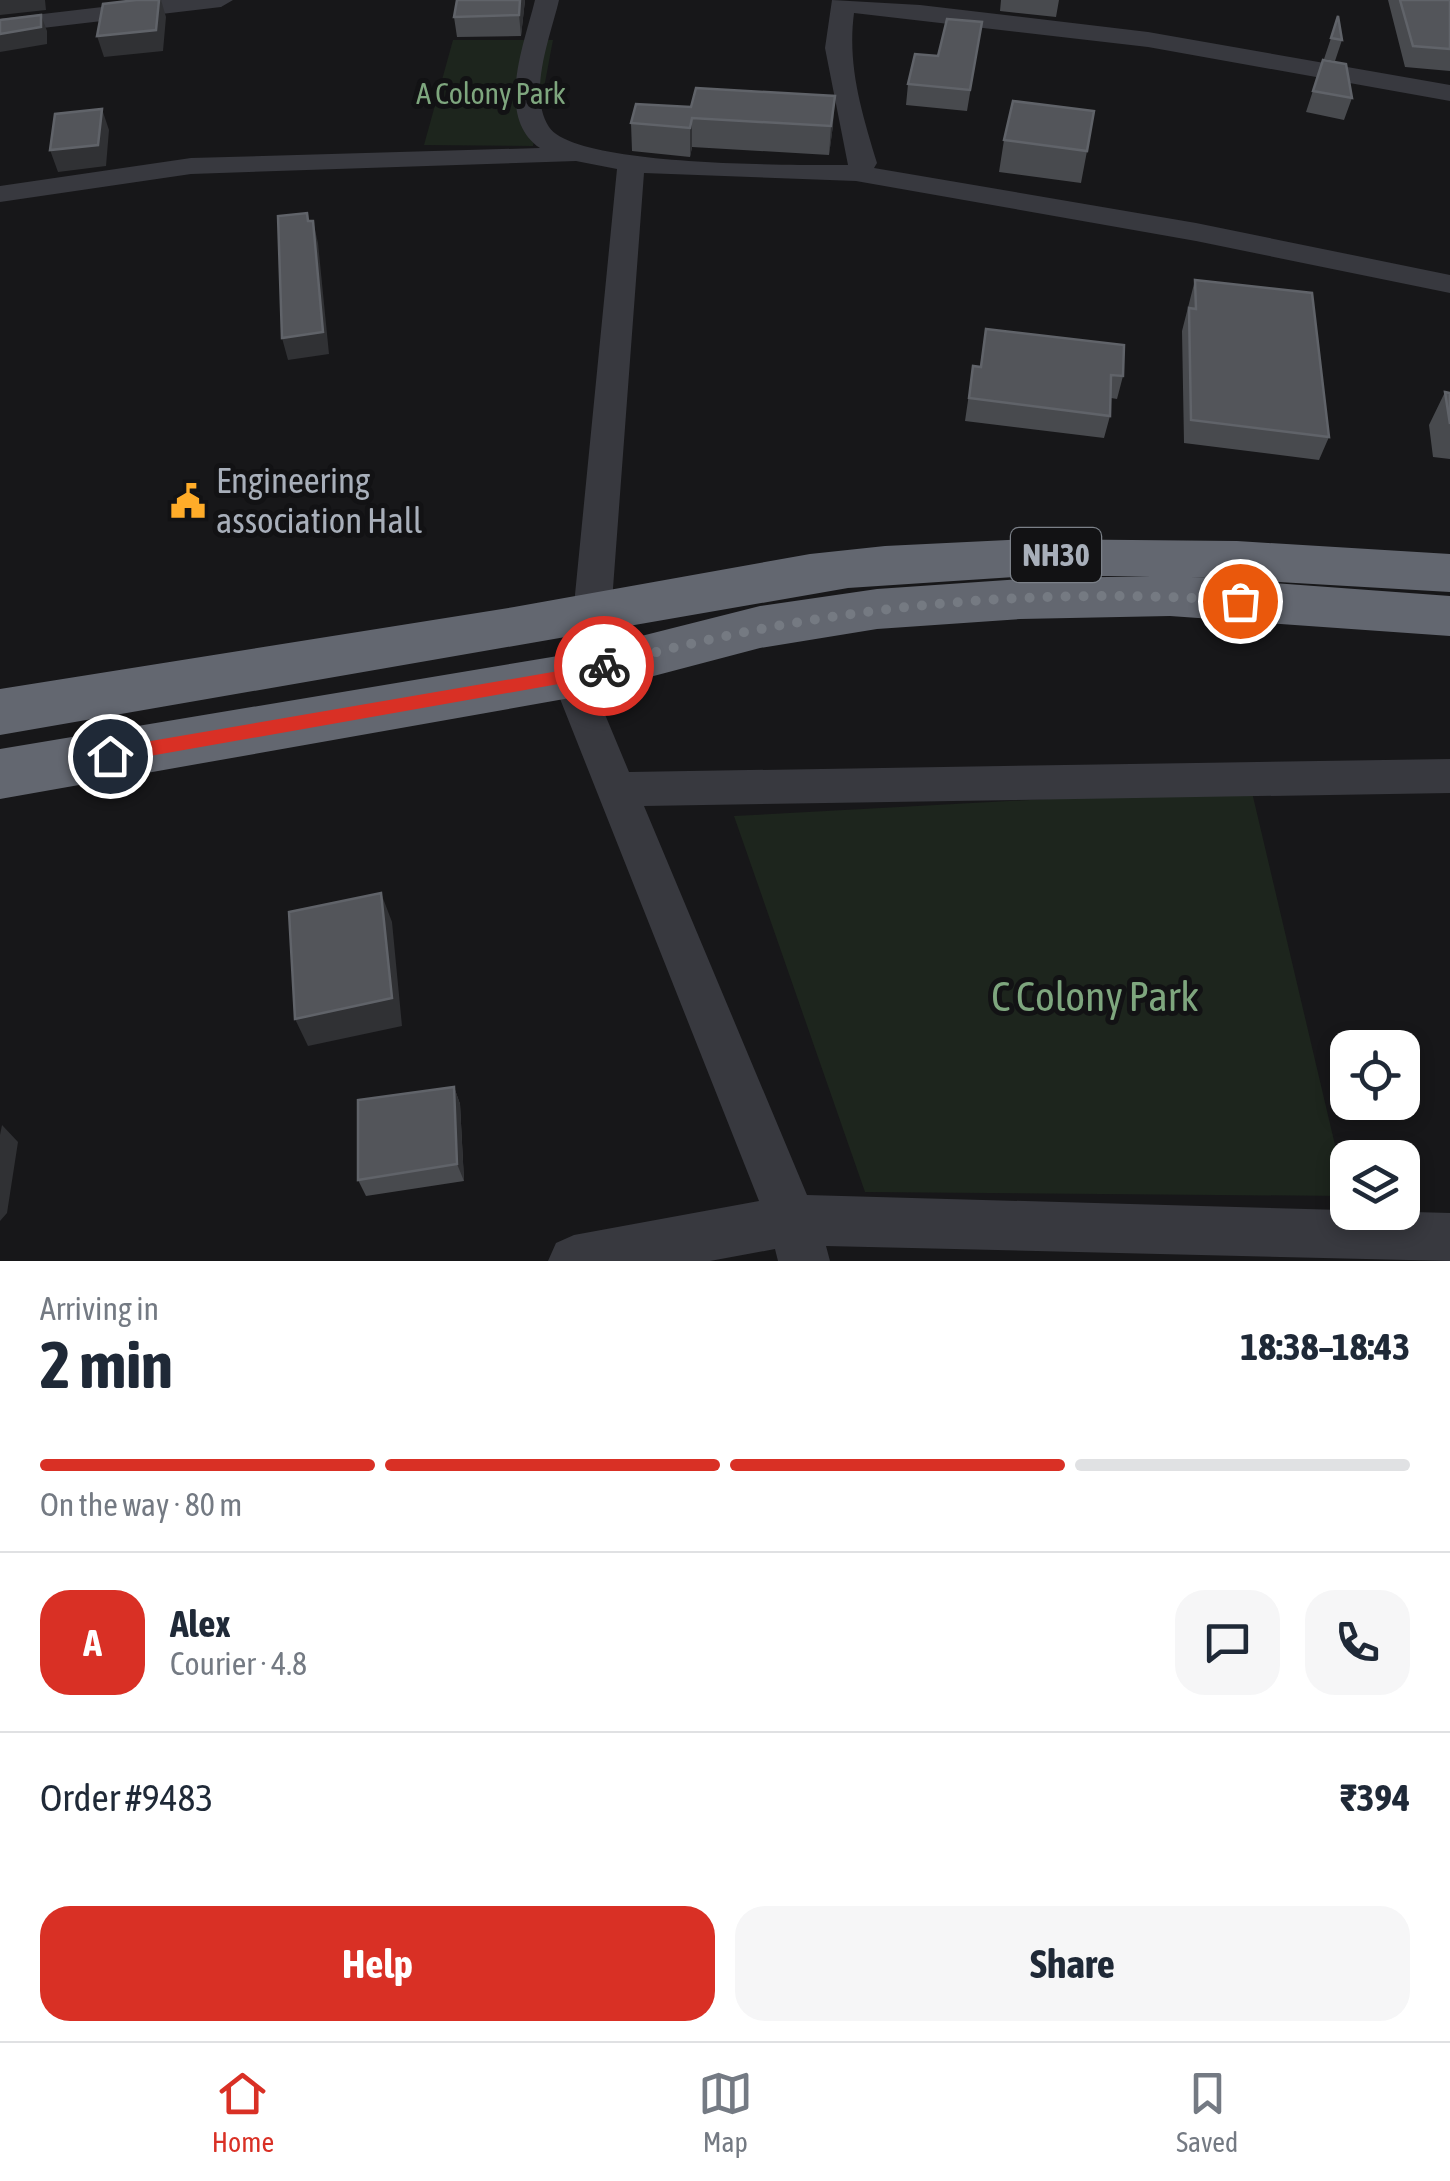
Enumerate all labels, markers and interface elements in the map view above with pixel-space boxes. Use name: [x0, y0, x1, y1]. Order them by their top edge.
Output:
park label: A Colony Park: [416, 76, 566, 110]
place label: Engineering association Hall: [216, 460, 422, 540]
public building icon: Engineering association Hall: [169, 482, 207, 520]
road number: NH30: [1011, 528, 1101, 582]
pin: [1198, 559, 1283, 644]
icon: bag: [1213, 574, 1268, 629]
courier: [554, 616, 654, 716]
icon: bike: [577, 639, 632, 694]
pin: [68, 714, 153, 799]
icon: home: [83, 729, 138, 784]
park label: C Colony Park: [991, 972, 1199, 1020]
map controls: [1330, 1030, 1420, 1230]
button: locate: [1330, 1030, 1420, 1120]
button: layers: [1330, 1140, 1420, 1230]
text: Arriving in: [40, 1290, 159, 1327]
text: 18:38–18:43: [1240, 1325, 1410, 1368]
text: 2 min: [40, 1327, 173, 1402]
text: On the way · 80 m: [40, 1486, 242, 1523]
button: chat: [1175, 1590, 1280, 1695]
button: phone: [1305, 1590, 1410, 1695]
text: Alex: [170, 1602, 231, 1645]
text: A: [83, 1621, 102, 1664]
text: Courier · 4.8: [170, 1645, 307, 1682]
text: Order #9483: [40, 1776, 213, 1819]
text: ₹394: [1340, 1776, 1410, 1819]
button: Help: [40, 1906, 715, 2021]
button: Share: [735, 1906, 1410, 2021]
tab: Home: [212, 2066, 274, 2158]
tab: Map: [698, 2066, 753, 2158]
tab: Saved: [1176, 2066, 1238, 2158]

